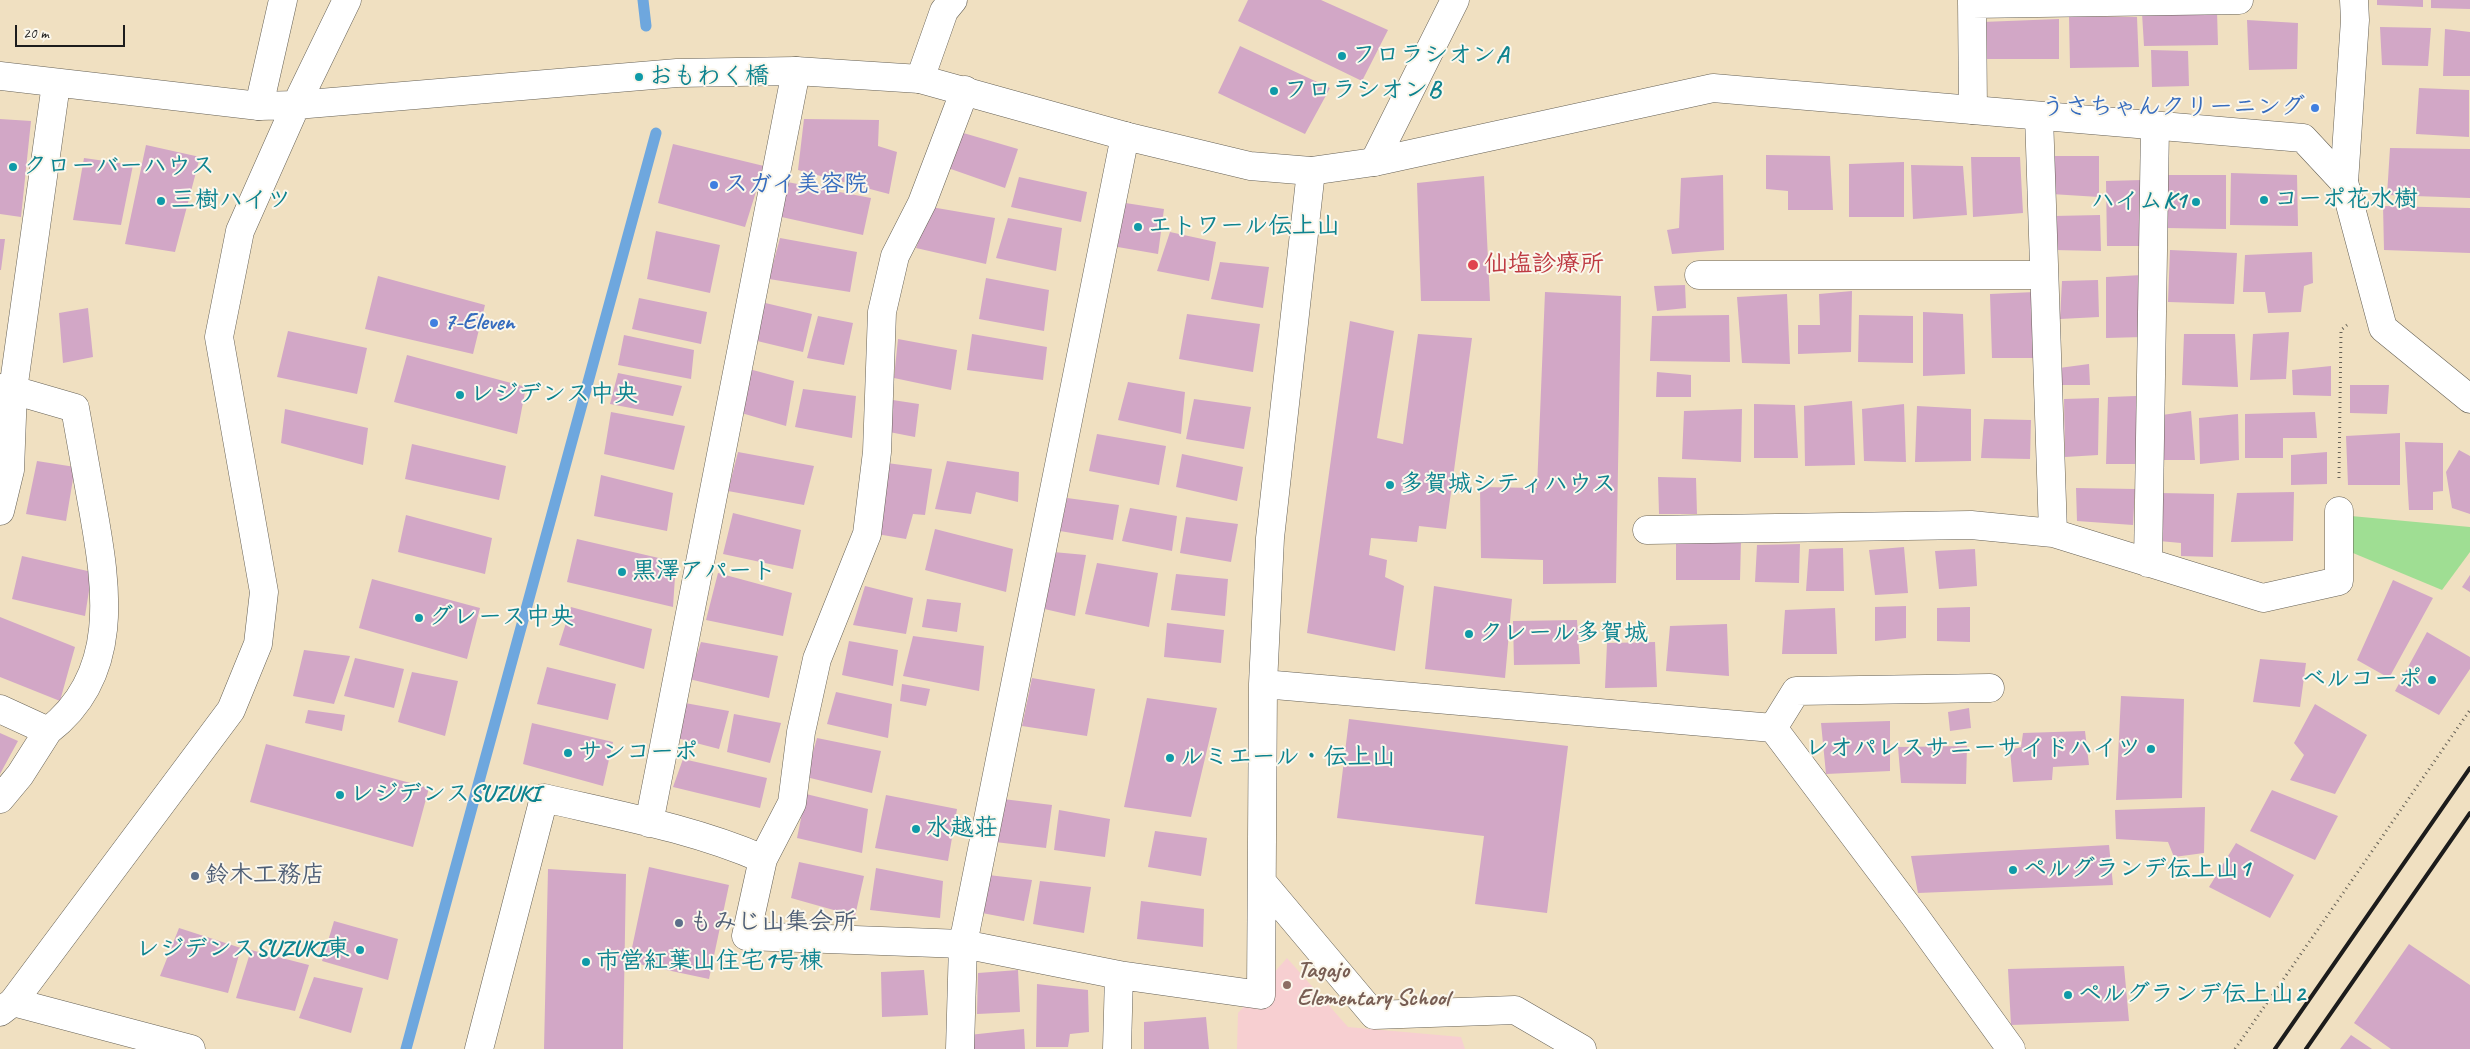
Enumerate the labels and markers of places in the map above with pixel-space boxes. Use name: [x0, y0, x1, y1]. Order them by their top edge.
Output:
place label: フロラシオンA: [1352, 42, 1508, 70]
marker: フロラシオンA: [1336, 50, 1348, 62]
place label: おもわく橋: [649, 63, 769, 91]
marker: おもわく橋: [633, 71, 645, 83]
place label: フロラシオンB: [1284, 77, 1441, 105]
marker: フロラシオンB: [1268, 85, 1280, 97]
place label: うさちゃんクリーニング: [2041, 94, 2305, 122]
marker: うさちゃんクリーニング: [2309, 102, 2321, 114]
place label: クローバーハウス: [23, 153, 215, 181]
marker: クローバーハウス: [7, 161, 19, 173]
place label: スガイ美容院: [724, 171, 868, 199]
marker: スガイ美容院: [708, 179, 720, 191]
place label: コーポ花水樹: [2274, 186, 2418, 214]
place label: 三樹ハイツ: [171, 187, 291, 215]
place label: ハイムK1: [2091, 188, 2186, 216]
marker: コーポ花水樹: [2258, 194, 2270, 206]
marker: 三樹ハイツ: [155, 195, 167, 207]
marker: ハイムK1: [2190, 196, 2202, 208]
place label: エトワール伝上山: [1148, 213, 1340, 241]
marker: エトワール伝上山: [1132, 221, 1144, 233]
place label: 仙塩診療所: [1484, 251, 1604, 279]
marker: 仙塩診療所: [1466, 258, 1480, 272]
place label: 7-Eleven: [444, 309, 515, 337]
marker: 7-Eleven: [428, 317, 440, 329]
place label: レジデンス中央: [470, 381, 638, 409]
marker: レジデンス中央: [454, 389, 466, 401]
place label: 多賀城シティハウス: [1400, 471, 1616, 499]
marker: 多賀城シティハウス: [1384, 479, 1396, 491]
place label: 黒澤アパート: [632, 558, 776, 586]
marker: 黒澤アパート: [616, 566, 628, 578]
place label: グレース中央: [429, 604, 574, 632]
marker: グレース中央: [413, 612, 425, 624]
place label: クレール多賀城: [1479, 620, 1648, 648]
marker: クレール多賀城: [1463, 628, 1475, 640]
place label: ベルコーポ: [2302, 666, 2422, 694]
marker: ベルコーポ: [2426, 674, 2438, 686]
place label: レオパレスサニーサイドハイツ: [1805, 735, 2141, 763]
place label: サンコーポ: [578, 739, 698, 767]
marker: レオパレスサニーサイドハイツ: [2145, 743, 2157, 755]
place label: ルミエール・伝上山: [1180, 744, 1396, 772]
marker: サンコーポ: [562, 747, 574, 759]
marker: ルミエール・伝上山: [1164, 752, 1176, 764]
place label: レジデンスSUZUKI: [350, 781, 540, 809]
marker: レジデンスSUZUKI: [334, 789, 346, 801]
place label: 水越荘: [926, 815, 998, 843]
marker: 水越荘: [910, 823, 922, 835]
place label: ペルグランデ伝上山1: [2023, 856, 2250, 884]
place label: 鈴木工務店: [205, 862, 325, 890]
marker: ペルグランデ伝上山1: [2007, 864, 2019, 876]
marker: 鈴木工務店: [189, 870, 201, 882]
place label: もみじ山集会所: [689, 909, 857, 937]
marker: もみじ山集会所: [673, 917, 685, 929]
place label: レジデンスSUZUKI東: [136, 936, 350, 964]
marker: レジデンスSUZUKI東: [354, 944, 366, 956]
place label: 市営紅葉山住宅1号棟: [596, 948, 823, 976]
marker: 市営紅葉山住宅1号棟: [580, 956, 592, 968]
place label: Tagajo Elementary School: [1297, 957, 1449, 1013]
marker: Tagajo Elementary School: [1281, 979, 1293, 991]
place label: ペルグランデ伝上山2: [2078, 981, 2305, 1009]
marker: ペルグランデ伝上山2: [2062, 989, 2074, 1001]

